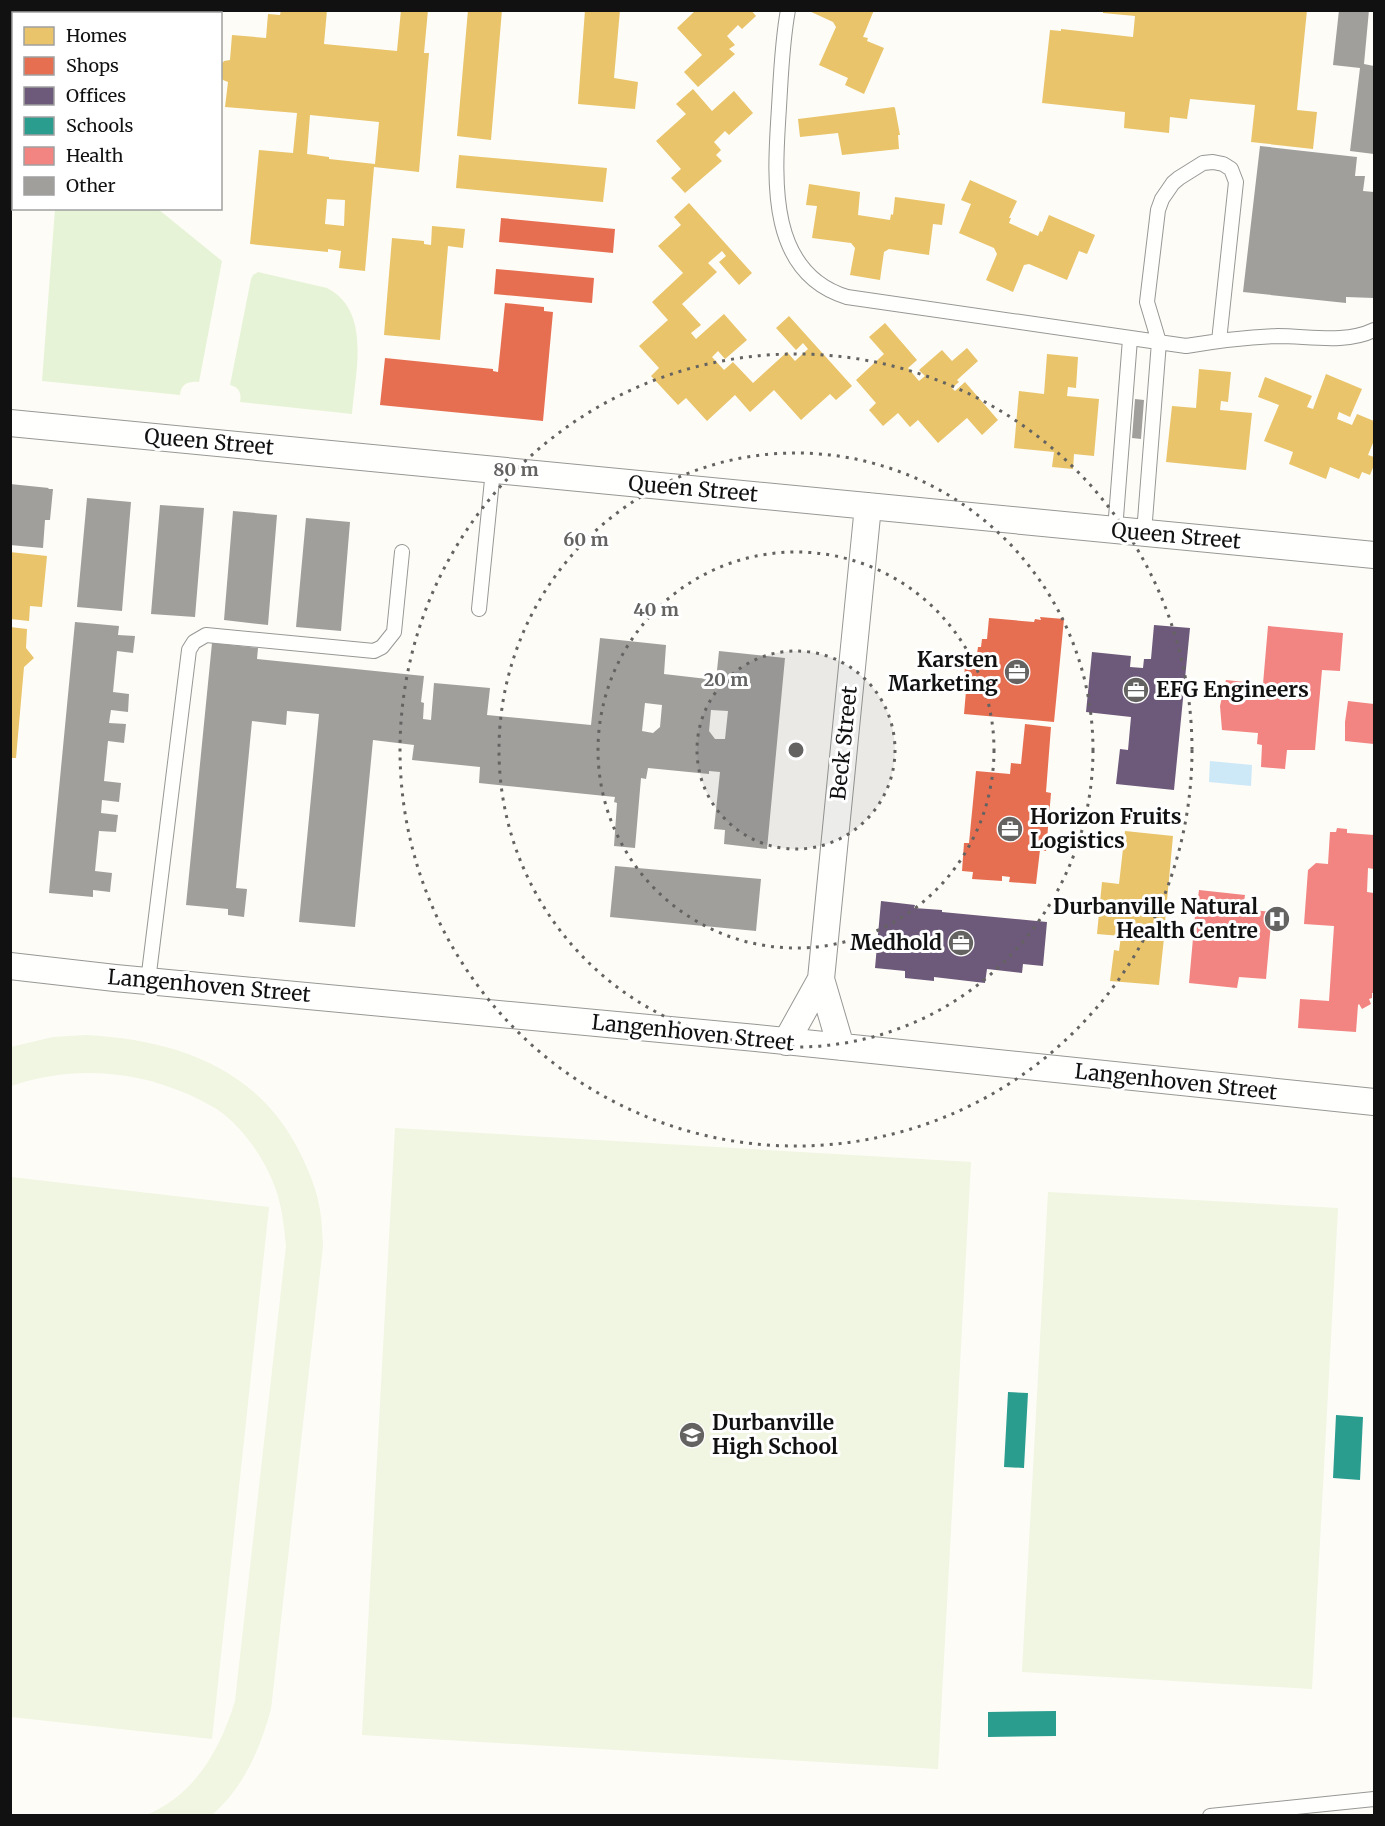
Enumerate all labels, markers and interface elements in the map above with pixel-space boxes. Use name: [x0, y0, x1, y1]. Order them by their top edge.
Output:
legend: [12, 12, 222, 210]
text: Homes: [66, 24, 127, 47]
text: Shops: [66, 54, 119, 77]
text: Offices: [66, 84, 126, 107]
text: Schools: [66, 114, 134, 137]
text: Health: [66, 144, 124, 167]
text: Other: [66, 174, 116, 197]
street label: Queen Street: [143, 422, 275, 461]
text: 80 m: [493, 458, 539, 481]
street label: Queen Street: [627, 469, 759, 508]
street label: Queen Street: [1110, 516, 1242, 555]
text: 60 m: [563, 528, 609, 551]
text: 40 m: [633, 598, 679, 621]
place label: Karsten Marketing: [888, 646, 998, 697]
office icon: Karsten Marketing: [1002, 657, 1032, 687]
text: 20 m: [704, 668, 748, 691]
office icon: EFG Engineers: [1121, 675, 1151, 705]
place label: EFG Engineers: [1156, 676, 1309, 703]
street label: Beck Street: [824, 685, 863, 801]
centre of rings: [786, 740, 806, 760]
place label: Horizon Fruits Logistics: [1030, 803, 1182, 854]
office icon: Horizon Fruits Logistics: [995, 814, 1025, 844]
place label: Durbanville Natural Health Centre: [1053, 893, 1258, 944]
hospital icon: Durbanville Natural Health Centre: [1262, 904, 1292, 934]
office icon: Medhold: [946, 928, 976, 958]
place label: Medhold: [850, 929, 942, 956]
street label: Langenhoven Street: [106, 963, 312, 1008]
street label: Langenhoven Street: [590, 1008, 796, 1057]
street label: Langenhoven Street: [1073, 1057, 1279, 1106]
place label: Durbanville High School: [712, 1409, 838, 1460]
school or university icon: Durbanville High School: [677, 1420, 707, 1450]

